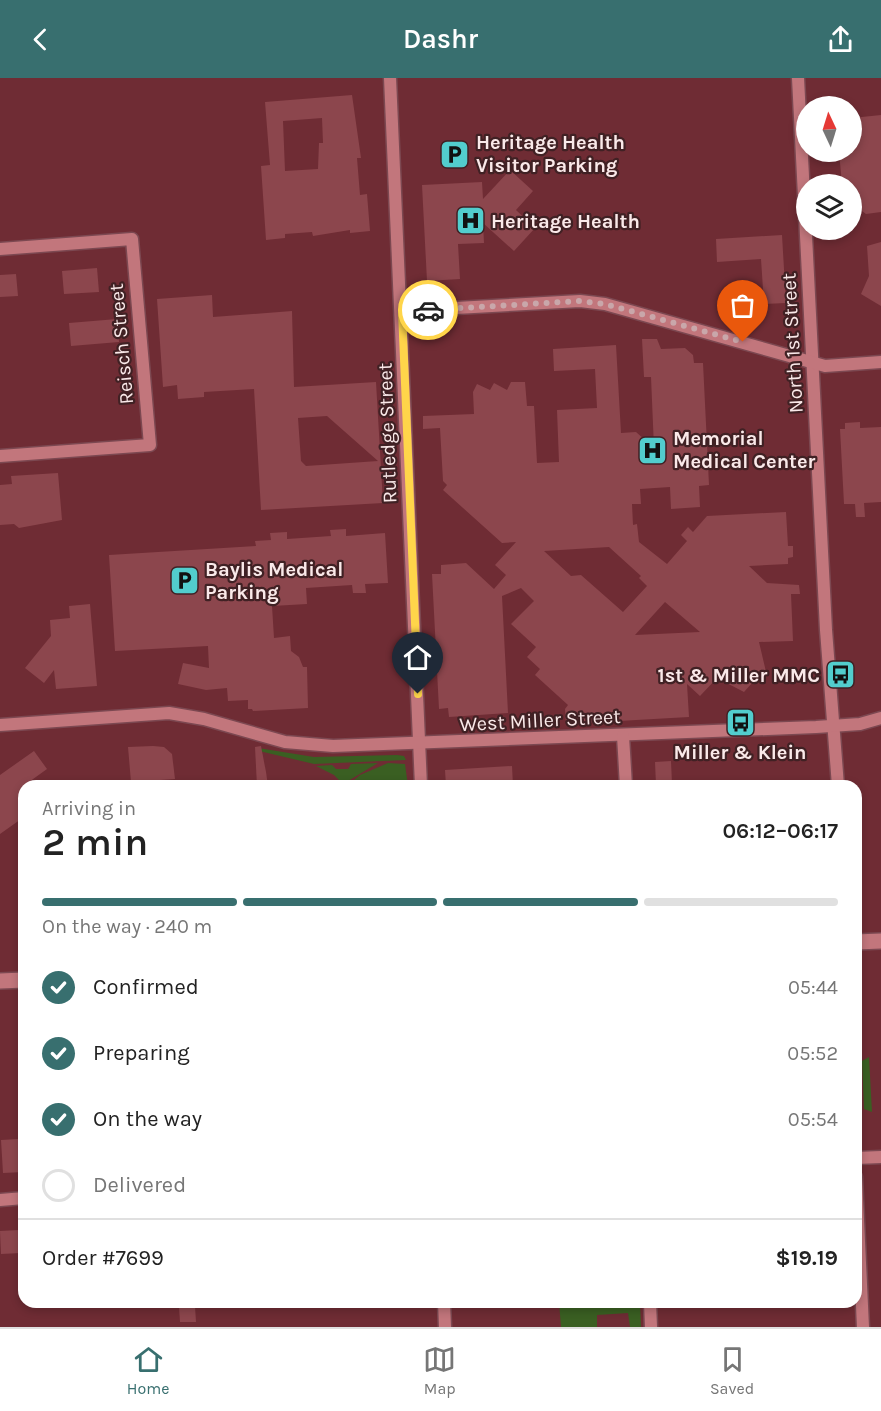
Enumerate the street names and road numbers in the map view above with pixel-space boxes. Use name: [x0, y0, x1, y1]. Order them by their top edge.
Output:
street label: North 1st Street: [777, 272, 808, 414]
street label: Reisch Street: [105, 282, 138, 405]
street label: Rutledge Street: [374, 362, 401, 504]
street label: West Miller Street: [459, 705, 622, 736]

